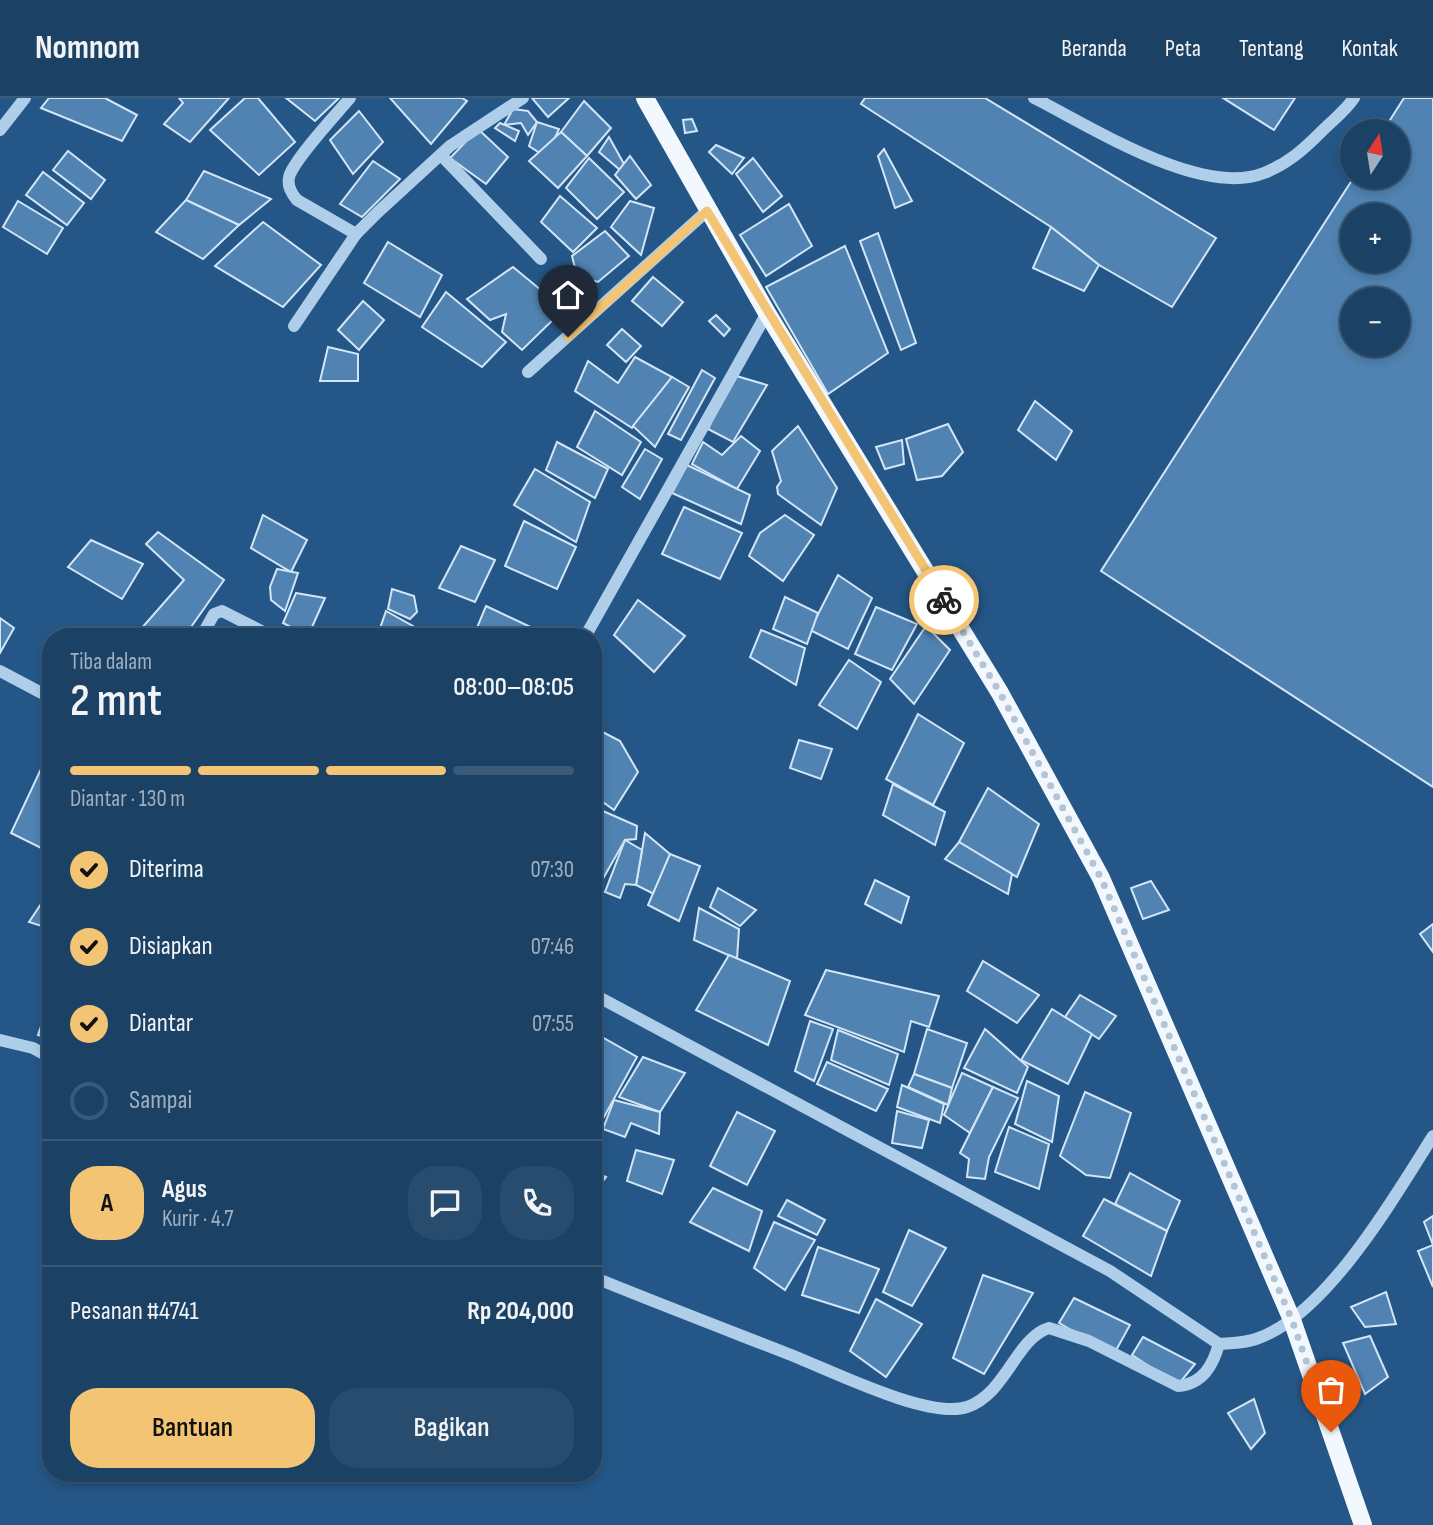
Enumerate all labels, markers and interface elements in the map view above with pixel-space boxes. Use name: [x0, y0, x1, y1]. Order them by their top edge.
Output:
text: Nomnom: [35, 28, 140, 68]
text: Beranda: [1061, 34, 1127, 63]
text: Peta: [1165, 34, 1201, 63]
text: Tentang: [1239, 34, 1304, 63]
text: Kontak: [1342, 34, 1398, 63]
north arrow: [1340, 119, 1410, 189]
map controls: [1340, 119, 1410, 357]
button: +: [1340, 203, 1410, 273]
pin: [538, 265, 598, 337]
icon: home: [549, 276, 587, 314]
button: −: [1340, 287, 1410, 357]
courier: [909, 565, 979, 635]
icon: bike: [925, 581, 963, 619]
text: Tiba dalam: [70, 648, 152, 676]
text: 08:00–08:05: [453, 672, 574, 703]
text: 2 mnt: [70, 674, 162, 729]
text: Diantar · 130 m: [70, 785, 185, 813]
icon: check: [70, 851, 108, 889]
text: Diterima: [129, 854, 204, 885]
text: 07:30: [531, 856, 574, 884]
icon: check: [70, 928, 108, 966]
text: Disiapkan: [129, 931, 213, 962]
text: 07:46: [531, 933, 574, 961]
icon: check: [70, 1005, 108, 1043]
text: Diantar: [129, 1008, 193, 1039]
text: 07:55: [532, 1010, 574, 1038]
text: Sampai: [129, 1085, 192, 1116]
button: chat: [408, 1166, 482, 1240]
button: phone: [500, 1166, 574, 1240]
text: Agus: [162, 1174, 207, 1205]
text: A: [101, 1188, 113, 1219]
text: Kurir · 4.7: [162, 1205, 234, 1233]
text: Pesanan #4741: [70, 1296, 199, 1327]
text: Rp 204,000: [467, 1296, 574, 1327]
pin: [1301, 1360, 1361, 1432]
icon: bag: [1312, 1371, 1350, 1409]
button: Bantuan: [70, 1388, 315, 1468]
button: Bagikan: [329, 1388, 574, 1468]

